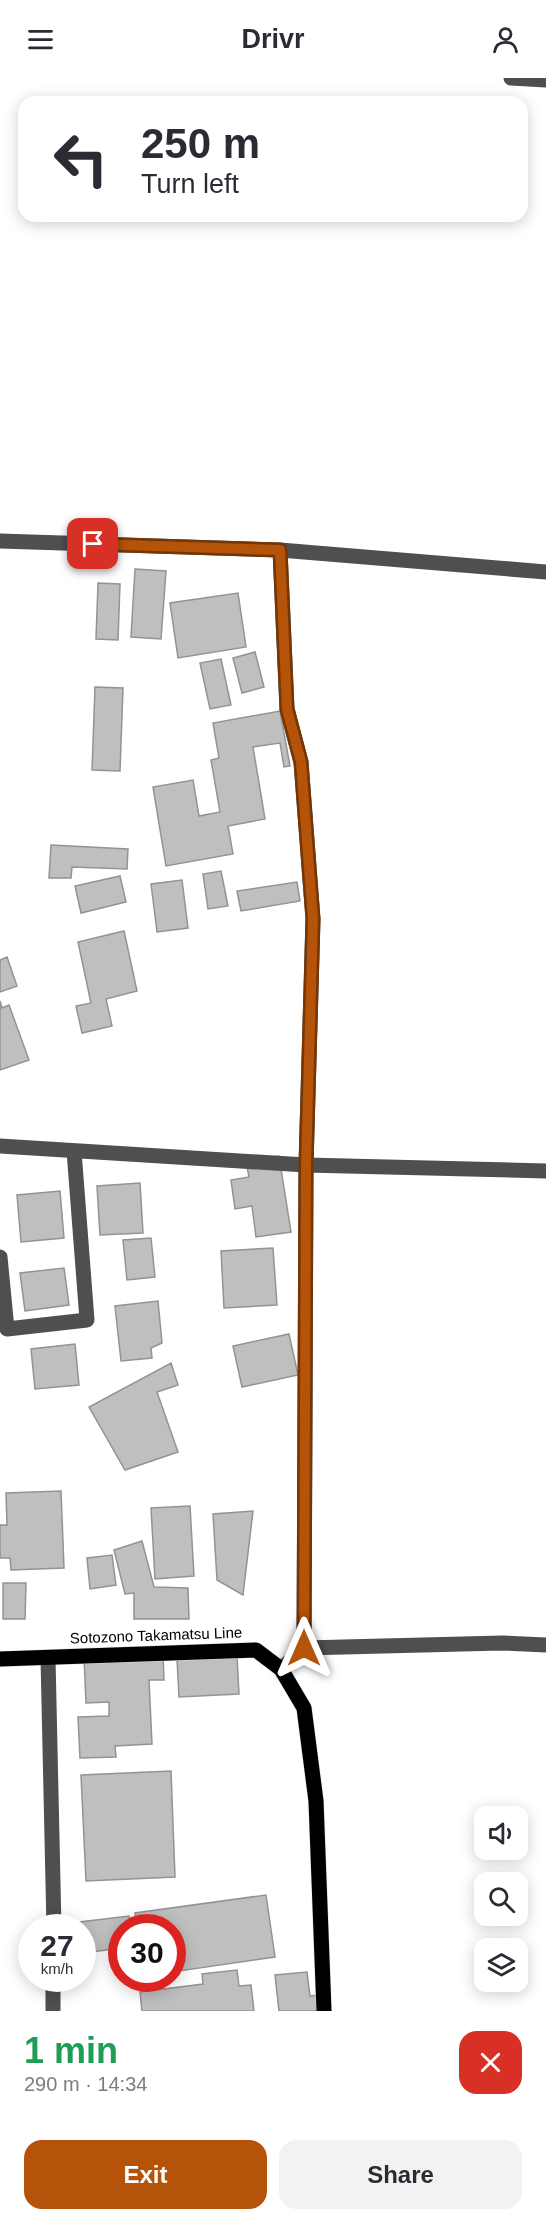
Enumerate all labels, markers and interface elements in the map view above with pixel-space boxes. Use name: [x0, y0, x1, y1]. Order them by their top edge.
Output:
icon: menu: [24, 23, 57, 56]
icon: person: [489, 23, 522, 56]
text: Drivr: [241, 24, 305, 54]
icon: left: [42, 120, 120, 198]
text: 250 m: [141, 120, 260, 167]
text: Turn left: [141, 169, 239, 199]
pin: [67, 518, 118, 569]
icon: arrive: [76, 527, 109, 560]
position arrow: [272, 1616, 336, 1680]
street label: Sotozono Takamatsu Line: [70, 1623, 242, 1647]
map controls: [474, 1806, 528, 1992]
button: sound: [474, 1806, 528, 1860]
button: search: [474, 1872, 528, 1926]
speed limit sign: 30: [108, 1914, 186, 1992]
text: 27: [40, 1929, 74, 1962]
button: layers: [474, 1938, 528, 1992]
text: km/h: [41, 1960, 73, 1977]
text: 1 min: [24, 2030, 118, 2071]
button: close: [459, 2031, 522, 2094]
text: 290 m · 14:34: [24, 2073, 147, 2095]
button: Exit: [24, 2140, 267, 2209]
button: Share: [279, 2140, 522, 2209]

